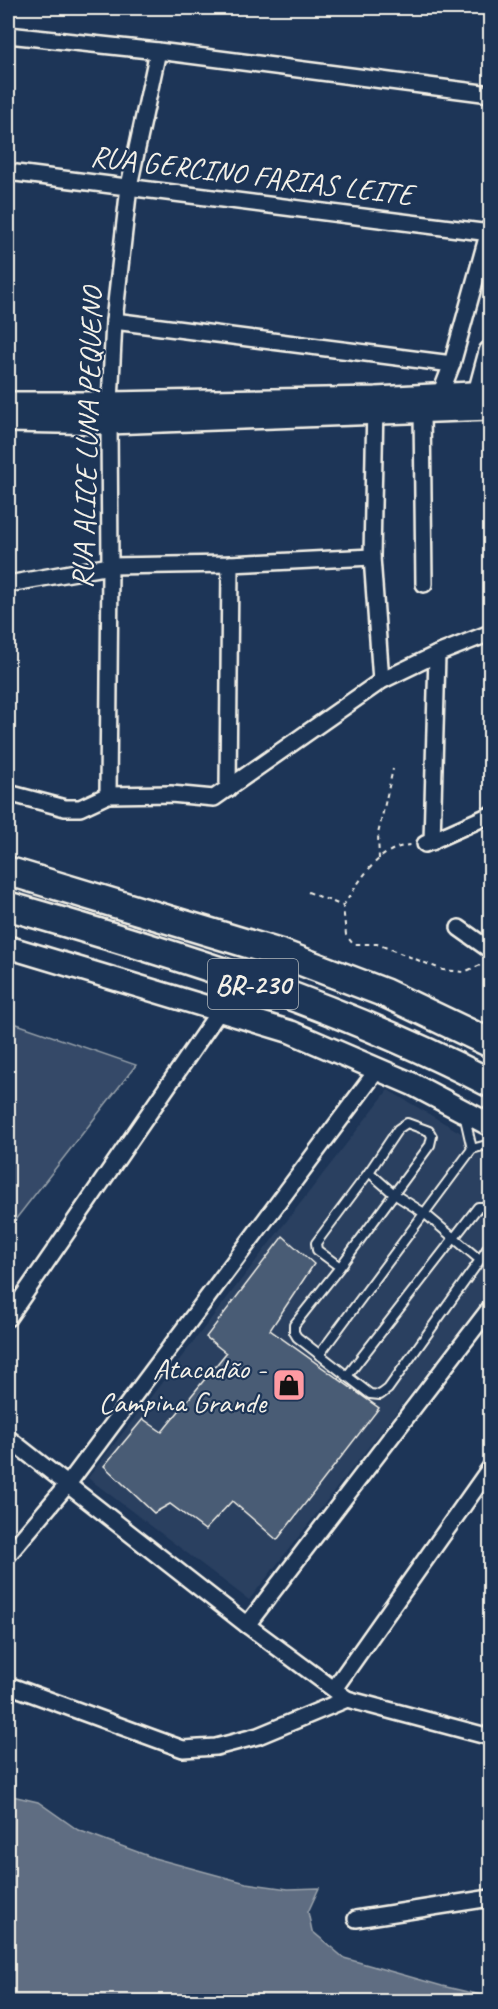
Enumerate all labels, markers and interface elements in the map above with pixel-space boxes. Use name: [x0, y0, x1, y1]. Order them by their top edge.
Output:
street label: RUA GERCINO FARIAS LEITE: [89, 136, 419, 214]
street label: RUA ALICE LUNA PEQUENO: [63, 284, 111, 589]
road number: BR-230: [208, 959, 298, 1009]
place label: Atacadão - Campina Grande: [99, 1349, 268, 1421]
shop icon: Atacadão - Campina Grande: [271, 1367, 307, 1403]

